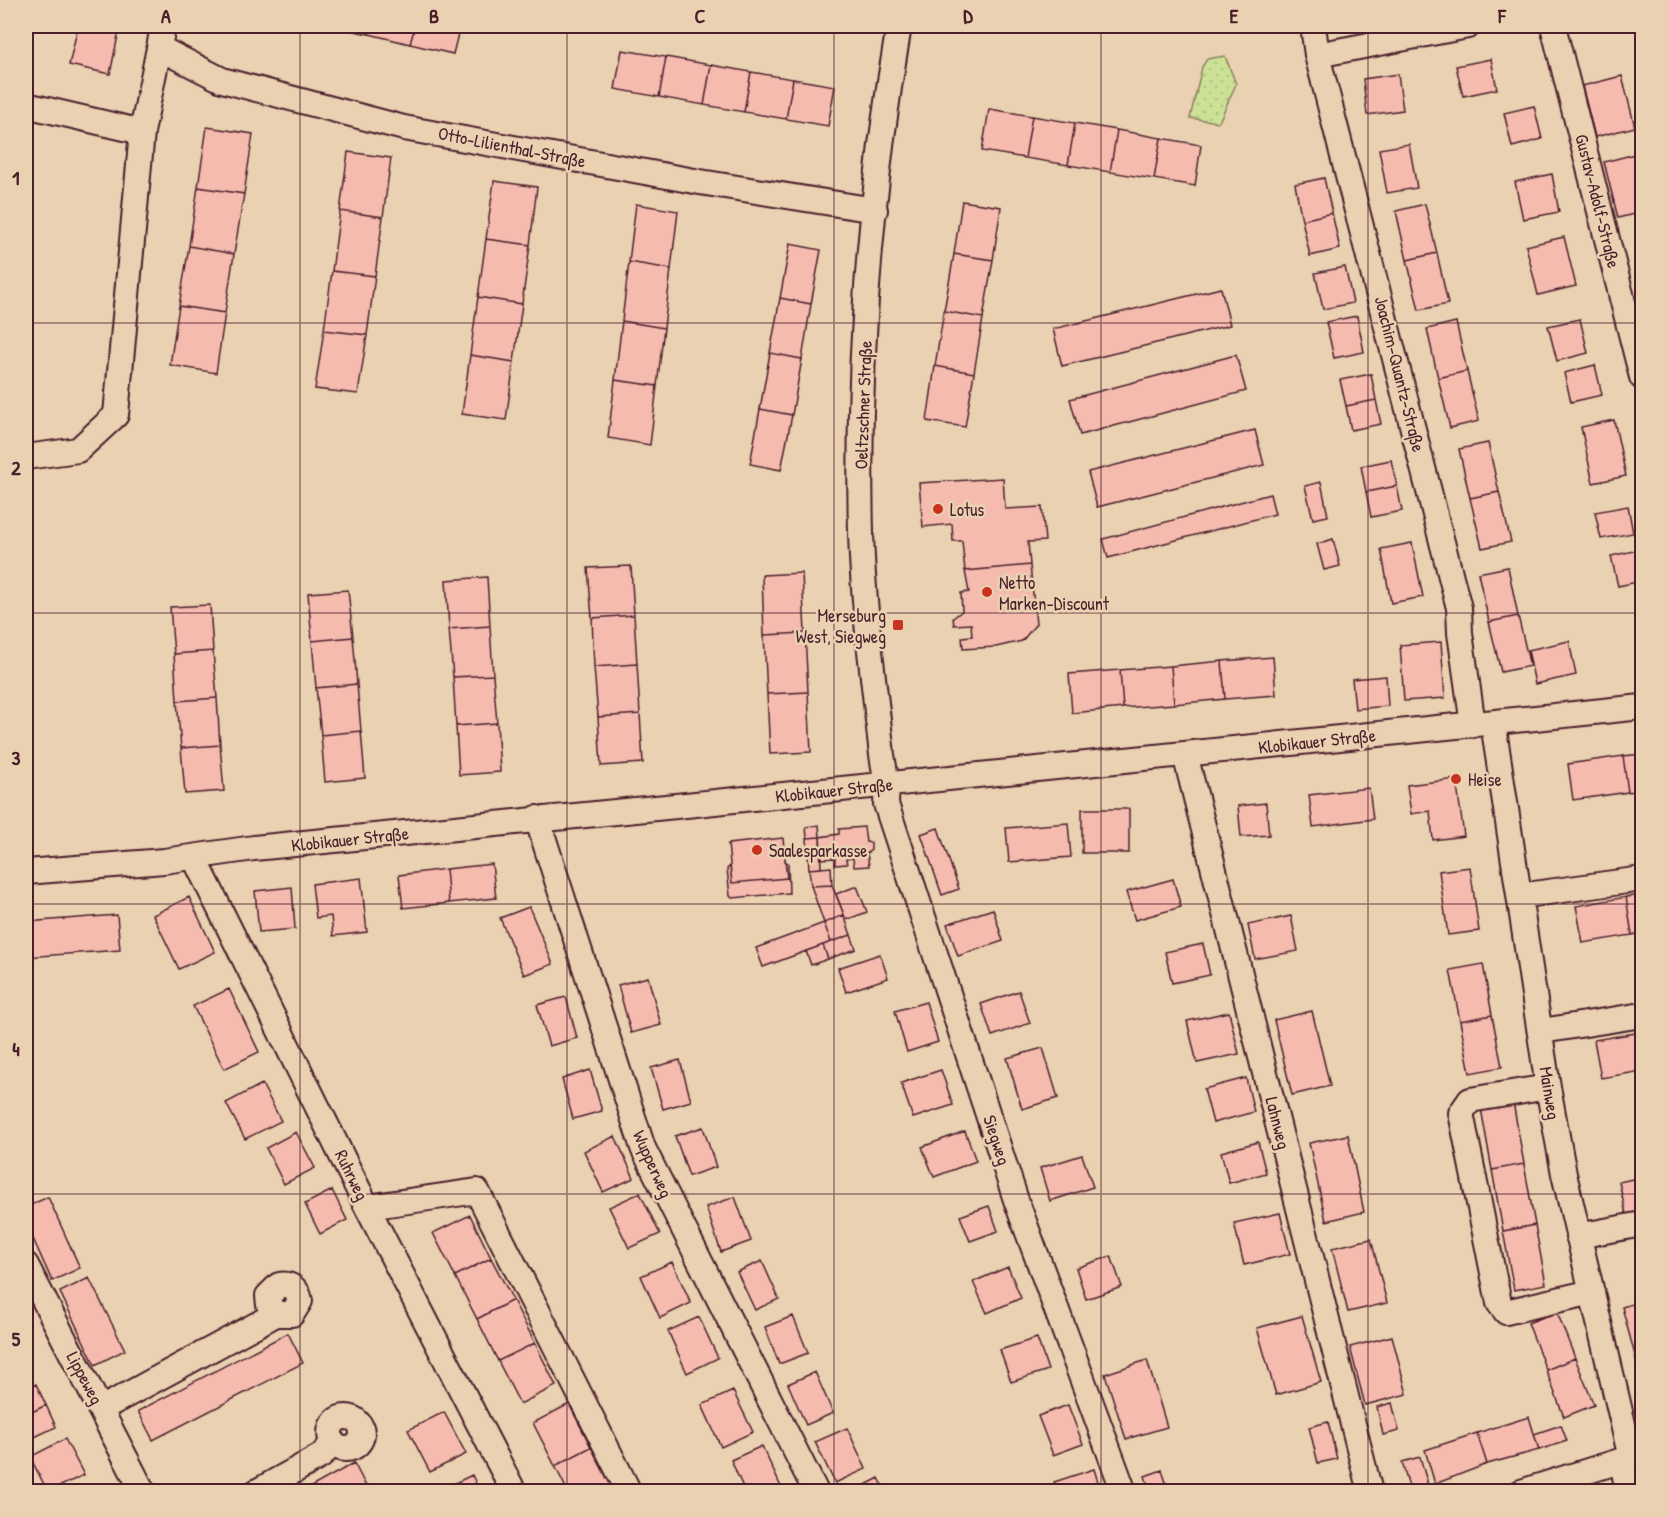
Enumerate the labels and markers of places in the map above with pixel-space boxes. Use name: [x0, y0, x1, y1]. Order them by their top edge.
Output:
place label: Lotus: [950, 497, 984, 522]
marker: Lotus: [931, 502, 945, 516]
place label: Netto Marken-Discount: [999, 570, 1110, 616]
marker: Netto Marken-Discount: [980, 585, 994, 599]
place label: Merseburg West, Siegweg: [796, 603, 886, 649]
marker: Merseburg West, Siegweg: [891, 618, 905, 632]
place label: Heise: [1468, 767, 1502, 792]
marker: Heise: [1449, 772, 1463, 786]
place label: Saalesparkasse: [769, 838, 868, 863]
marker: Saalesparkasse: [750, 843, 764, 857]

